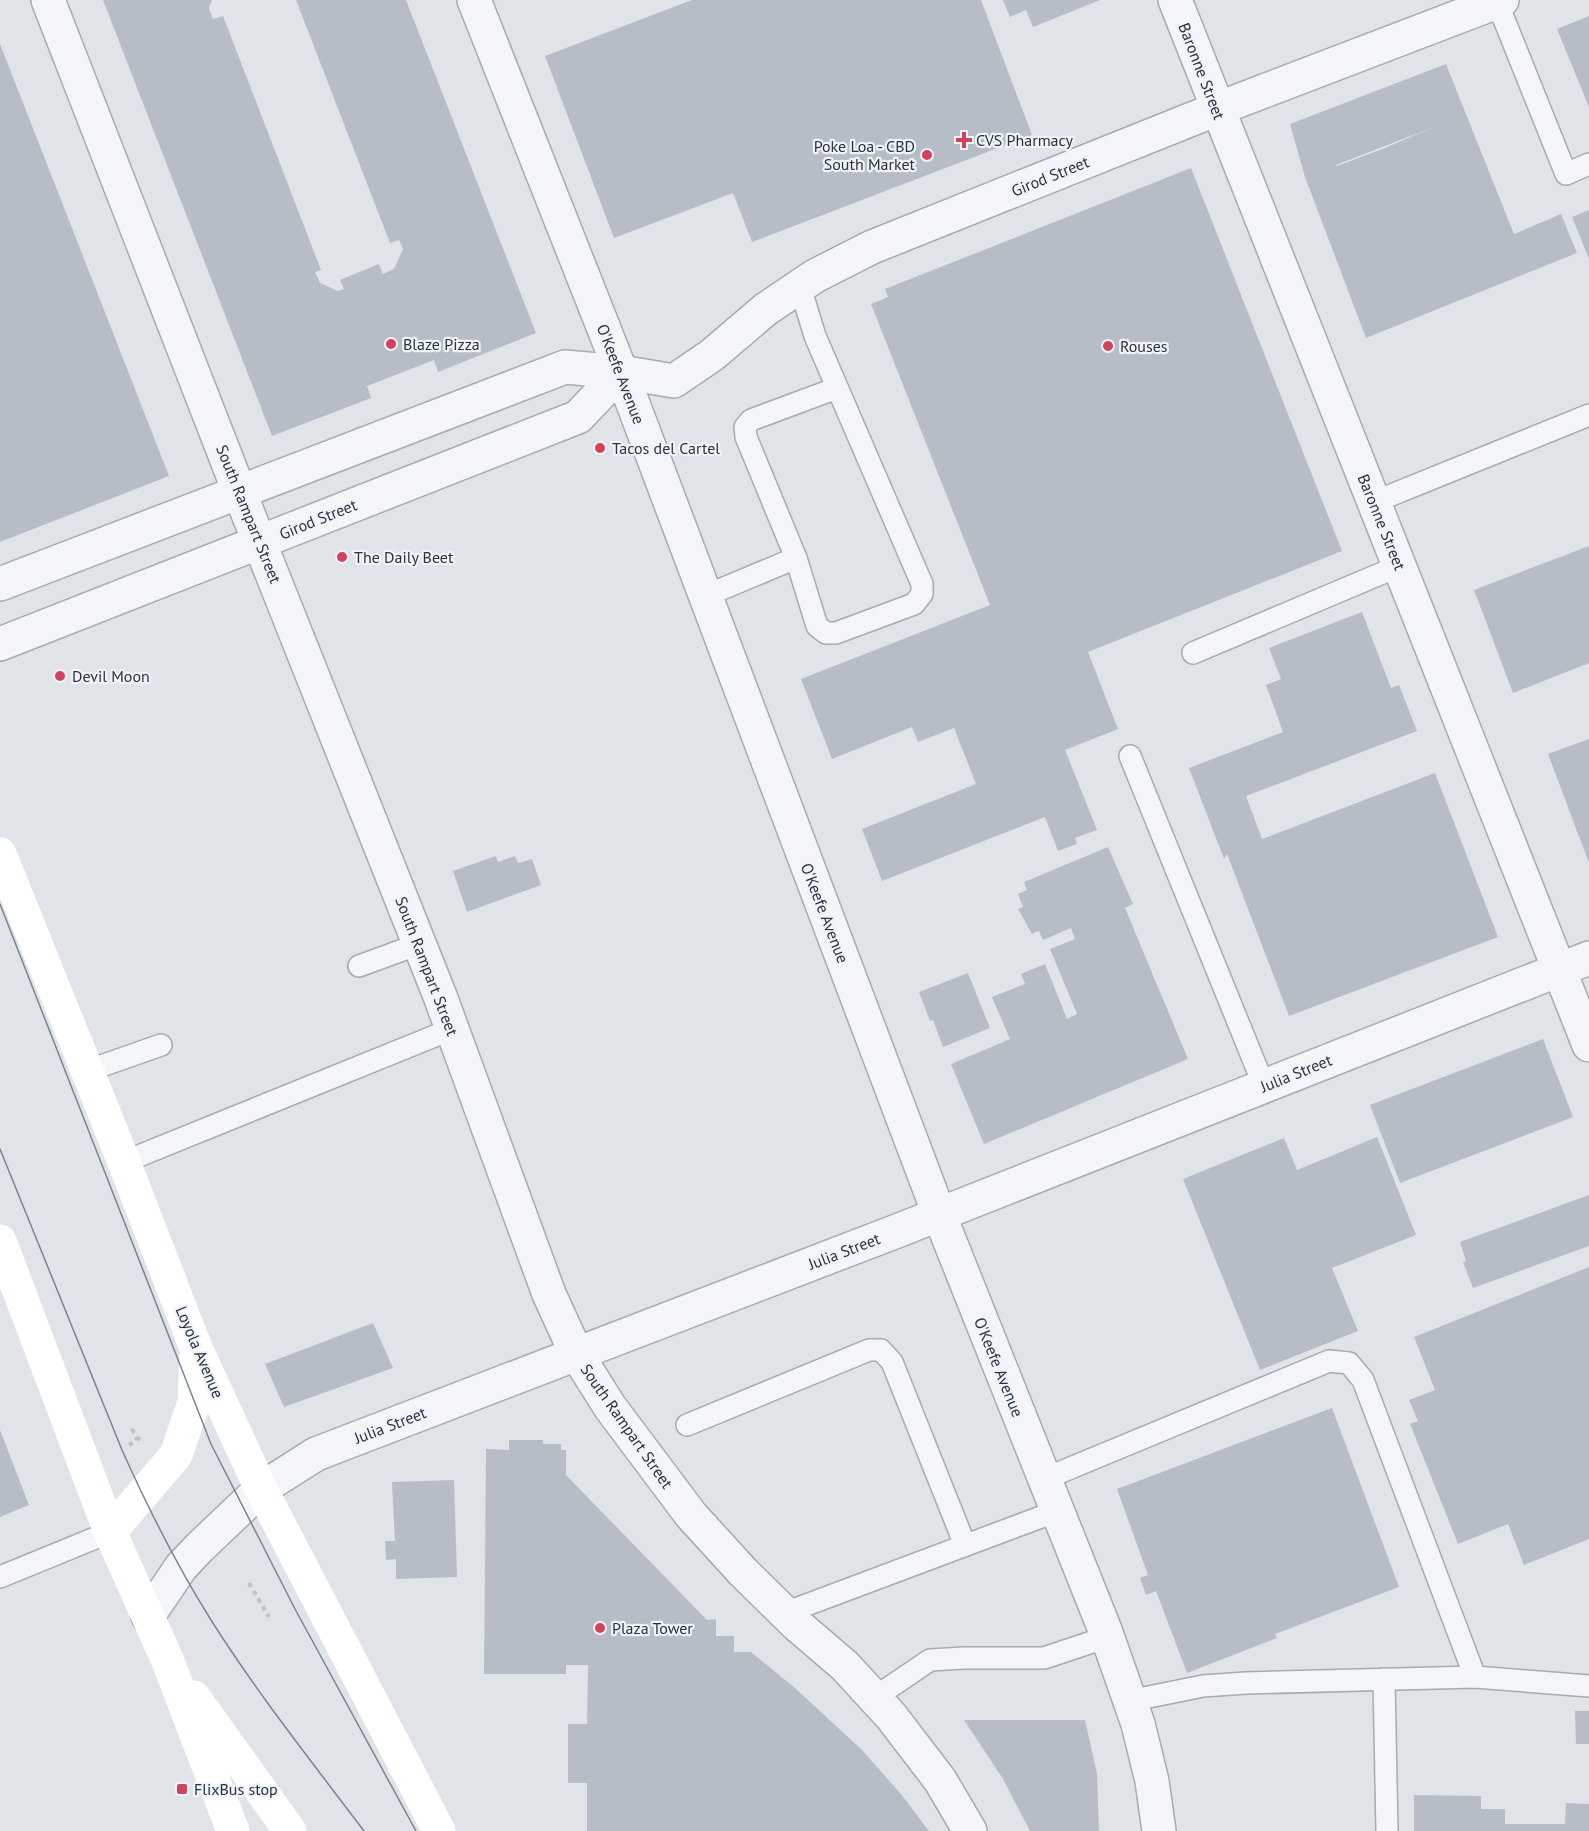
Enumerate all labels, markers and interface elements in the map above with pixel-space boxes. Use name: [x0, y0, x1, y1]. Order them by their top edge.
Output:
street label: Baronne Street: [1174, 20, 1230, 123]
place label: CVS Pharmacy: [976, 130, 1074, 150]
marker: CVS Pharmacy: [957, 133, 971, 147]
place label: Poke Loa - CBD South Market: [814, 136, 916, 174]
marker: Poke Loa - CBD South Market: [920, 148, 934, 162]
street label: Girod Street: [1008, 151, 1092, 201]
street label: O'Keefe Avenue: [593, 321, 649, 427]
place label: Blaze Pizza: [403, 334, 480, 354]
place label: Rouses: [1120, 336, 1168, 356]
marker: Blaze Pizza: [384, 337, 398, 351]
marker: Rouses: [1101, 339, 1115, 353]
place label: Tacos del Cartel: [612, 438, 720, 458]
marker: Tacos del Cartel: [593, 441, 607, 455]
street label: South Rampart Street: [212, 442, 286, 587]
street label: Baronne Street: [1354, 471, 1411, 574]
street label: Girod Street: [276, 494, 360, 544]
place label: The Daily Beet: [354, 547, 454, 567]
marker: The Daily Beet: [335, 550, 349, 564]
place label: Devil Moon: [72, 666, 150, 686]
marker: Devil Moon: [53, 669, 67, 683]
street label: O'Keefe Avenue: [797, 860, 853, 966]
street label: South Rampart Street: [391, 894, 463, 1039]
street label: Julia Street: [1256, 1049, 1335, 1097]
street label: Julia Street: [804, 1228, 883, 1274]
street label: Loyola Avenue: [172, 1303, 228, 1401]
street label: O'Keefe Avenue: [970, 1314, 1028, 1420]
street label: South Rampart Street: [577, 1360, 678, 1493]
street label: Julia Street: [350, 1402, 429, 1448]
place label: Plaza Tower: [612, 1618, 693, 1638]
marker: Plaza Tower: [593, 1621, 607, 1635]
place label: FlixBus stop: [194, 1779, 278, 1799]
marker: FlixBus stop: [175, 1782, 189, 1796]

